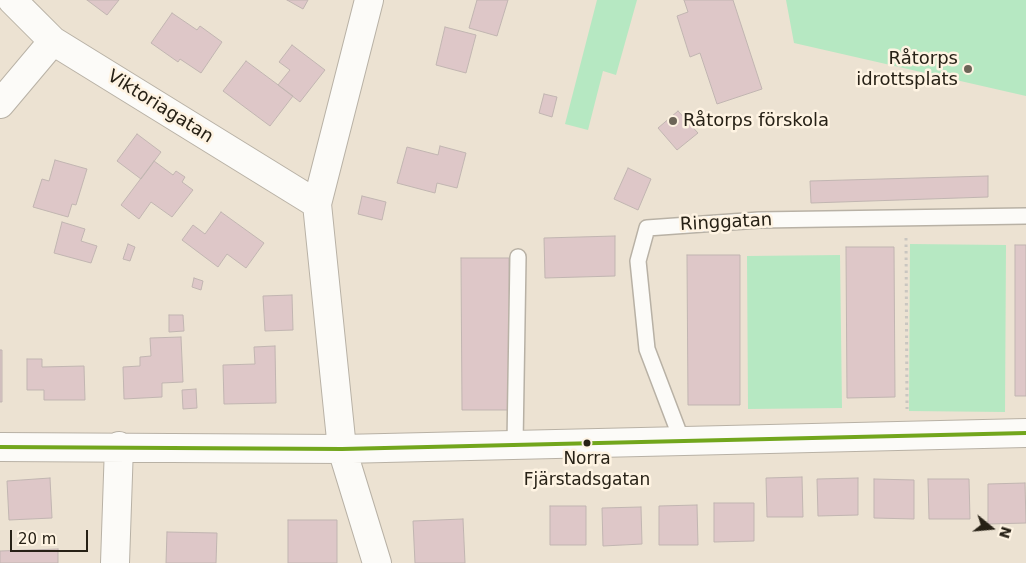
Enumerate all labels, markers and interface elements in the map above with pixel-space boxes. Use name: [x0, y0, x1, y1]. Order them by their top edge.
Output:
place label: Råtorps idrottsplats: [856, 48, 958, 90]
marker: Råtorps idrottsplats: [962, 63, 974, 75]
street label: Viktoriagatan: [103, 66, 217, 148]
place label: Råtorps förskola: [683, 110, 829, 132]
marker: Råtorps förskola: [667, 115, 679, 127]
street label: Ringgatan: [679, 210, 773, 236]
marker: Norra Fjärstadsgatan: [582, 438, 592, 448]
place label: Norra Fjärstadsgatan: [524, 450, 650, 490]
north arrow: [966, 503, 1016, 553]
scale bar: [12, 520, 90, 552]
text: N: [996, 524, 1015, 540]
text: 20 m: [18, 530, 56, 548]

